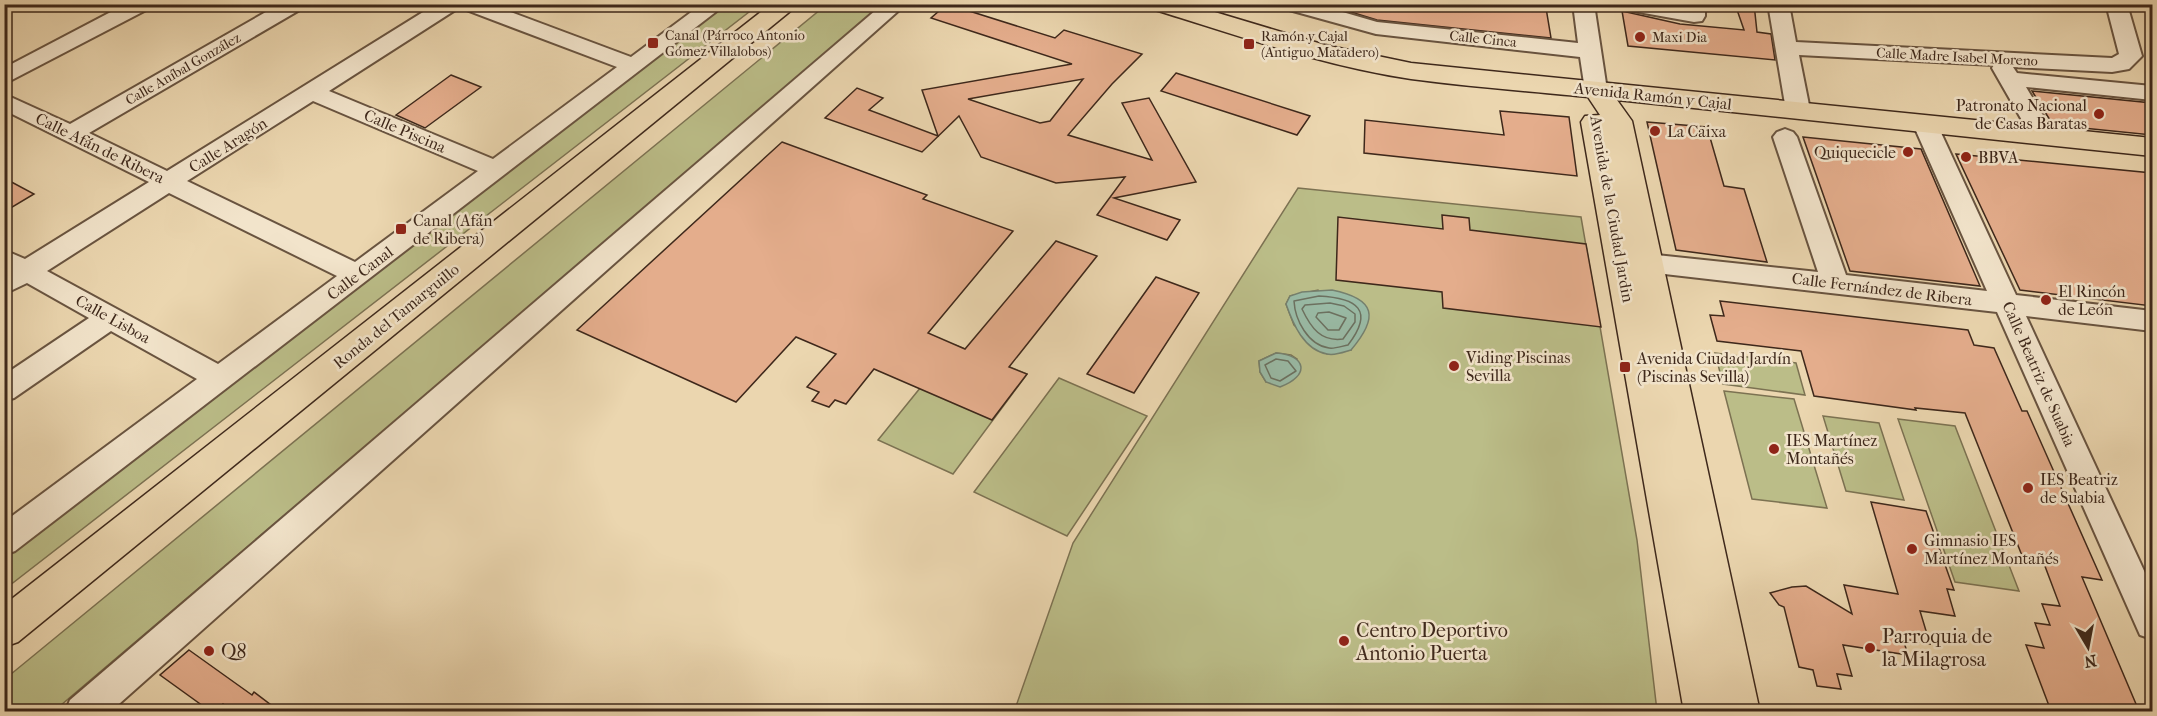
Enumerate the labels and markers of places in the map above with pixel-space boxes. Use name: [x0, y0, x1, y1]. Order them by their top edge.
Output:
place label: Canal (Párroco Antonio Gómez Villalobos): [665, 27, 805, 60]
place label: Ramón y Cajal (Antiguo Matadero): [1261, 28, 1379, 61]
place label: Maxi Dia: [1652, 29, 1708, 46]
marker: Maxi Dia: [1633, 30, 1647, 44]
marker: Canal (Párroco Antonio Gómez Villalobos): [646, 36, 660, 50]
marker: Ramón y Cajal (Antiguo Matadero): [1242, 37, 1256, 51]
place label: Patronato Nacional de Casas Baratas: [1956, 96, 2088, 133]
marker: Patronato Nacional de Casas Baratas: [2092, 107, 2106, 121]
place label: La Caixa: [1667, 122, 1727, 141]
marker: La Caixa: [1648, 124, 1662, 138]
place label: Quiquecicle: [1814, 143, 1896, 162]
marker: Quiquecicle: [1901, 145, 1915, 159]
place label: BBVA: [1978, 148, 2019, 167]
marker: BBVA: [1959, 150, 1973, 164]
place label: Canal (Afán de Ribera): [413, 211, 493, 248]
marker: Canal (Afán de Ribera): [394, 222, 408, 236]
place label: El Rincón de León: [2058, 282, 2126, 319]
marker: El Rincón de León: [2039, 293, 2053, 307]
place label: Viding Piscinas Sevilla: [1465, 348, 1570, 385]
place label: Avenida Ciudad Jardín (Piscinas Sevilla): [1636, 349, 1792, 386]
marker: Viding Piscinas Sevilla: [1447, 359, 1461, 373]
marker: Avenida Ciudad Jardín (Piscinas Sevilla): [1618, 360, 1632, 374]
place label: IES Martínez Montañés: [1786, 431, 1877, 468]
marker: IES Martínez Montañés: [1767, 442, 1781, 456]
place label: IES Beatriz de Suabia: [2040, 470, 2118, 507]
marker: IES Beatriz de Suabia: [2021, 481, 2035, 495]
place label: Gimnasio IES Martínez Montañés: [1924, 531, 2059, 568]
marker: Gimnasio IES Martínez Montañés: [1905, 542, 1919, 556]
place label: Centro Deportivo Antonio Puerta: [1355, 619, 1508, 665]
place label: Parroquia de la Milagrosa: [1881, 625, 1992, 671]
marker: Centro Deportivo Antonio Puerta: [1337, 634, 1351, 648]
place label: Q8: [221, 640, 246, 663]
marker: Parroquia de la Milagrosa: [1863, 641, 1877, 655]
marker: Q8: [202, 644, 216, 658]

